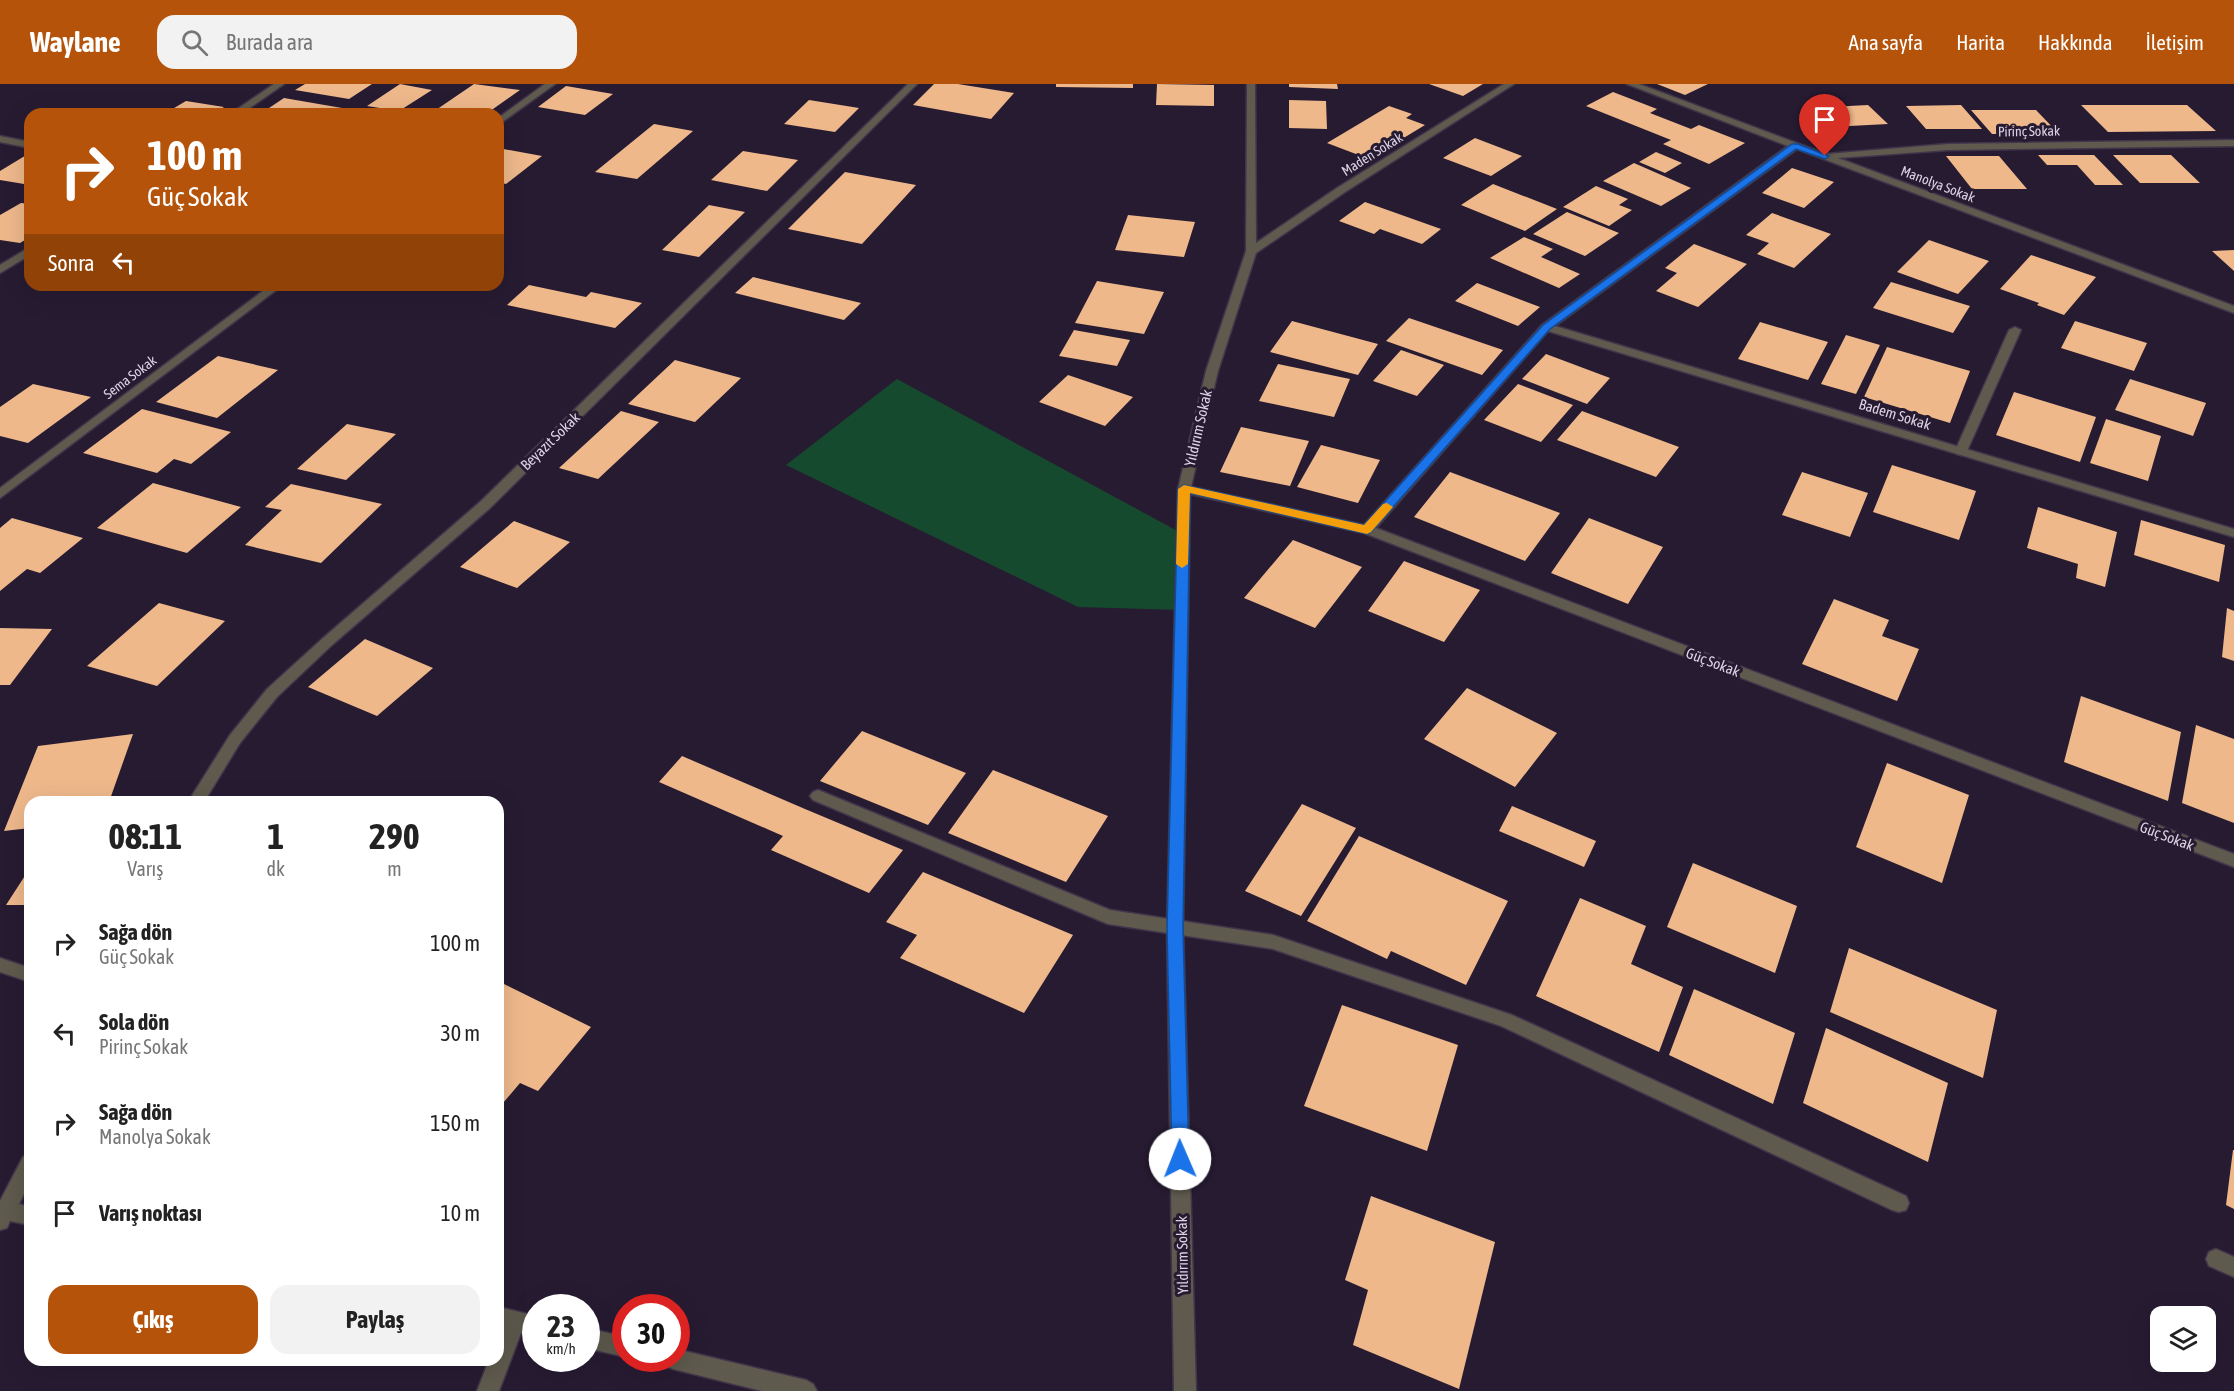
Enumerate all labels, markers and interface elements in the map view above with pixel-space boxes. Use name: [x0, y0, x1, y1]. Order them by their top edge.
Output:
search box: [157, 15, 577, 69]
text: Waylane: [30, 26, 121, 58]
icon: search: [178, 26, 211, 59]
text: Burada ara: [226, 29, 313, 55]
text: Ana sayfa: [1849, 30, 1923, 54]
text: Harita: [1956, 30, 2005, 54]
text: Hakkında: [2038, 30, 2113, 54]
text: İletişim: [2146, 30, 2204, 54]
pin: [1799, 94, 1850, 156]
icon: arrive: [1808, 103, 1841, 136]
street label: Pirinç Sokak: [1998, 122, 2060, 140]
street label: Maden Sokak: [1339, 129, 1405, 179]
text: 100 m: [147, 131, 242, 179]
icon: right: [48, 132, 126, 210]
street label: Manolya Sokak: [1899, 163, 1977, 205]
text: Güç Sokak: [147, 181, 248, 212]
icon: left: [107, 246, 140, 279]
text: Sonra: [48, 250, 95, 276]
street label: Sema Sokak: [100, 352, 160, 402]
street label: Yıldırım Sokak: [1181, 388, 1215, 468]
street label: Badem Sokak: [1857, 395, 1933, 433]
street label: Beyazıt Sokak: [517, 408, 583, 473]
street label: Güç Sokak: [1684, 644, 1743, 680]
text: 08:11: [108, 815, 182, 857]
text: 1: [267, 815, 284, 857]
text: 290: [369, 815, 420, 857]
street label: Güç Sokak: [2138, 818, 2197, 854]
text: Varış: [127, 857, 163, 880]
text: dk: [267, 857, 285, 880]
text: m: [387, 857, 402, 880]
text: Sağa dön: [99, 919, 172, 945]
icon: right: [48, 927, 81, 960]
text: 100 m: [430, 930, 480, 956]
text: Güç Sokak: [99, 945, 174, 968]
text: Sola dön: [99, 1009, 169, 1035]
icon: left: [48, 1017, 81, 1050]
text: 30 m: [440, 1020, 480, 1046]
text: Pirinç Sokak: [99, 1035, 188, 1058]
text: Sağa dön: [99, 1099, 172, 1125]
icon: right: [48, 1107, 81, 1140]
text: 150 m: [430, 1110, 480, 1136]
text: Manolya Sokak: [99, 1125, 211, 1148]
position arrow: [1148, 1127, 1212, 1191]
icon: arrive: [48, 1197, 81, 1230]
text: Varış noktası: [99, 1200, 202, 1226]
text: 10 m: [440, 1200, 480, 1226]
street label: Yıldırım Sokak: [1173, 1215, 1191, 1294]
button: Çıkış: [48, 1285, 258, 1354]
button: Paylaş: [270, 1285, 480, 1354]
speed limit sign: 30: [612, 1294, 690, 1372]
map controls: [2150, 1306, 2216, 1372]
button: layers: [2150, 1306, 2216, 1372]
text: 23: [547, 1309, 575, 1343]
text: km/h: [546, 1340, 576, 1357]

